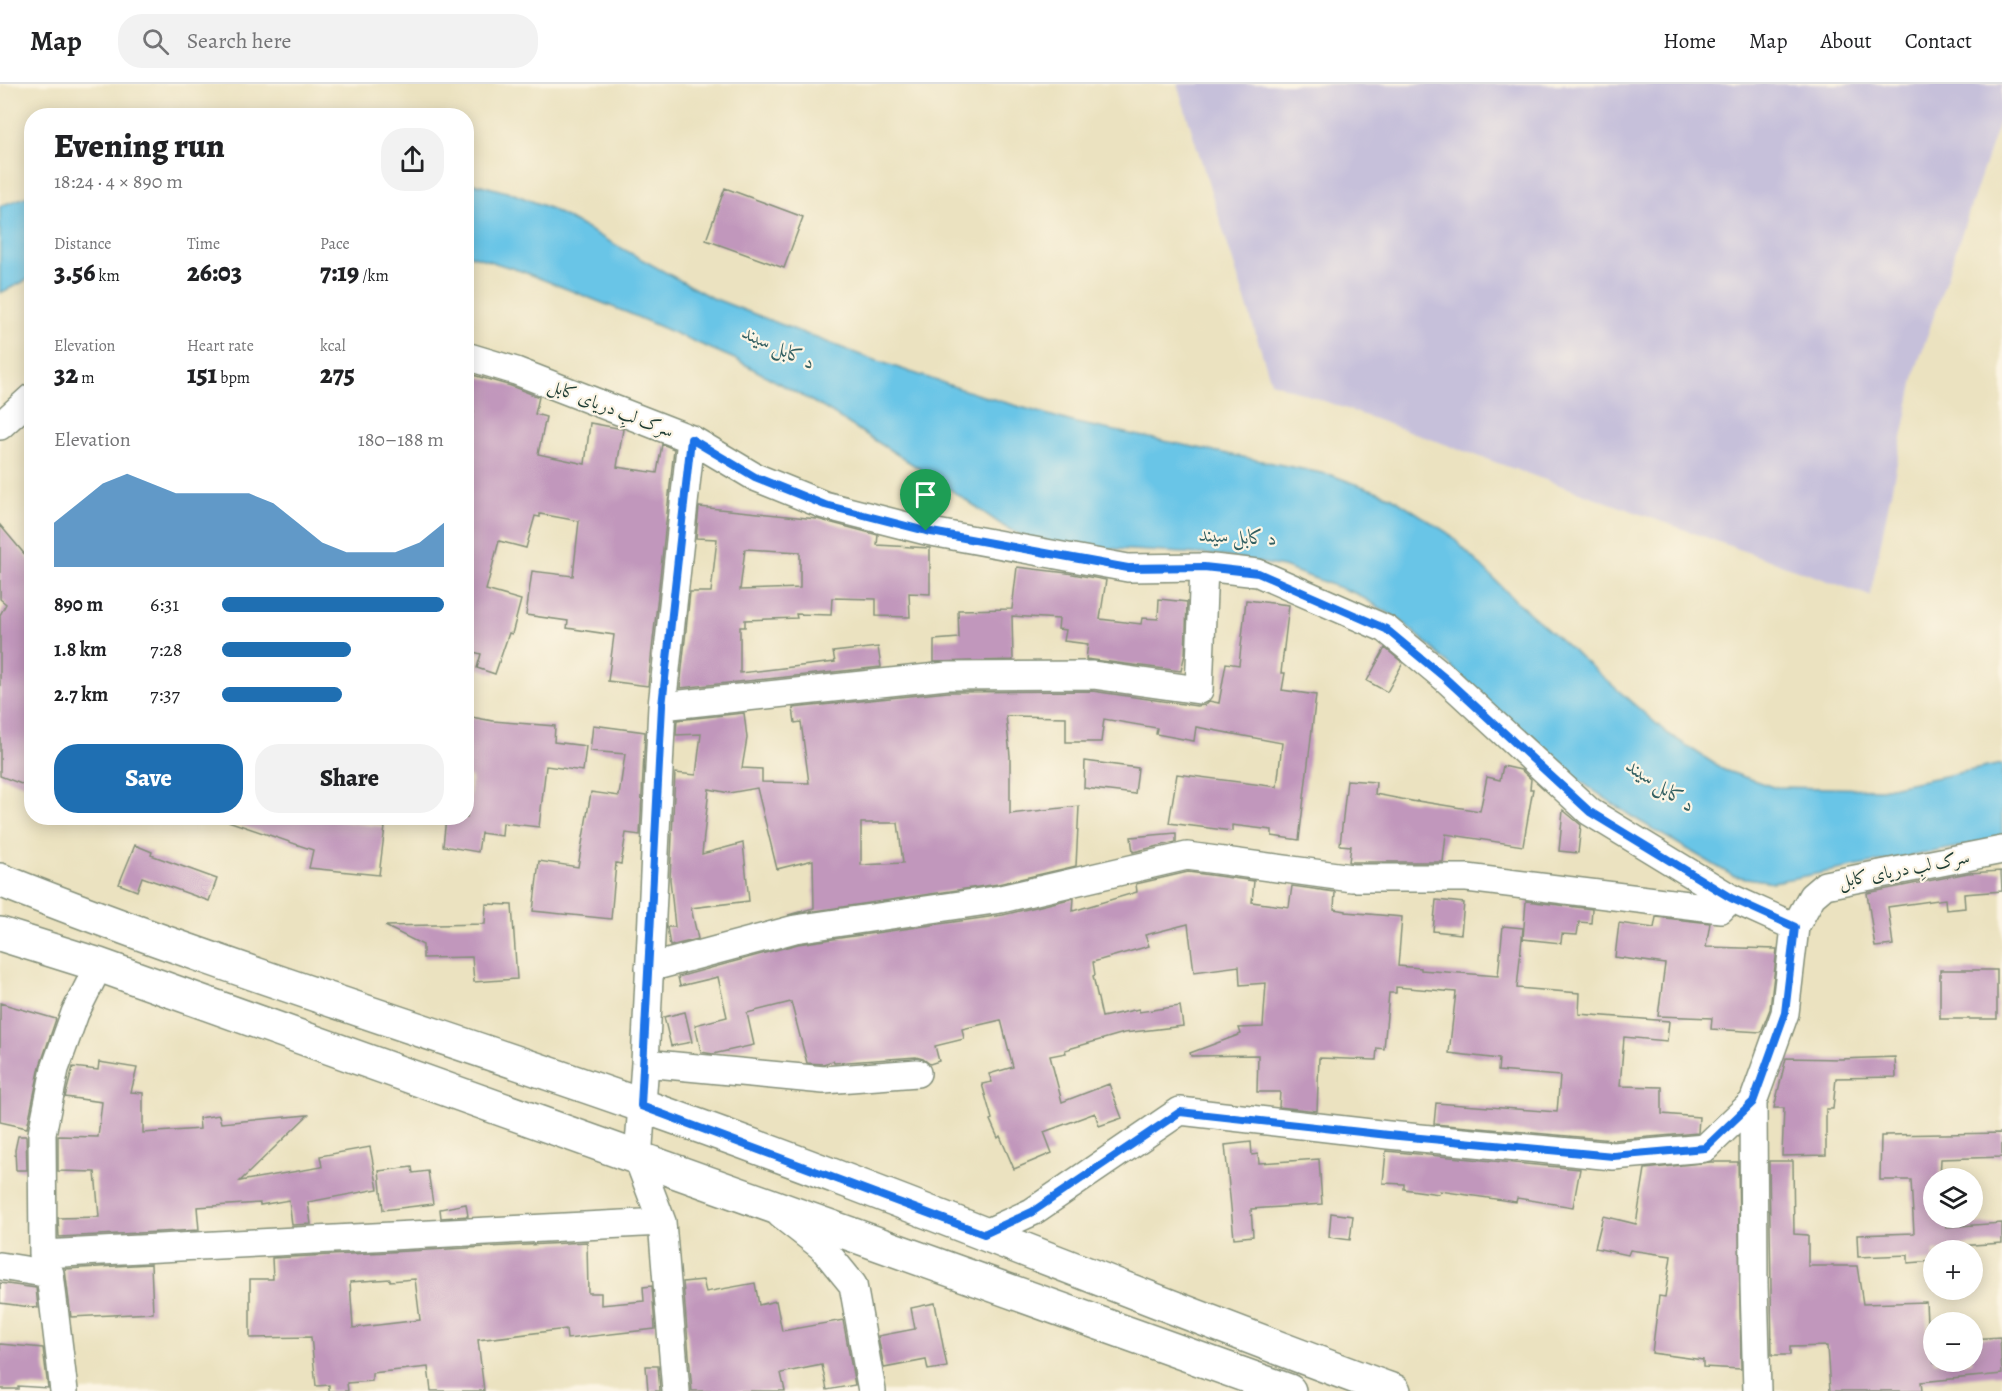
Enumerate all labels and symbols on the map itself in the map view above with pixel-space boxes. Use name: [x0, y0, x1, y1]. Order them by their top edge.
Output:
water label: د کابل سيند: [737, 319, 820, 377]
street label: سرک لبِ دریای کابل: [544, 373, 677, 446]
pin: [900, 469, 951, 531]
water label: د کابل سيند: [1198, 521, 1278, 553]
water label: د کابل سيند: [1620, 752, 1701, 819]
street label: سرک لبِ دریای کابل: [1837, 845, 1972, 896]

